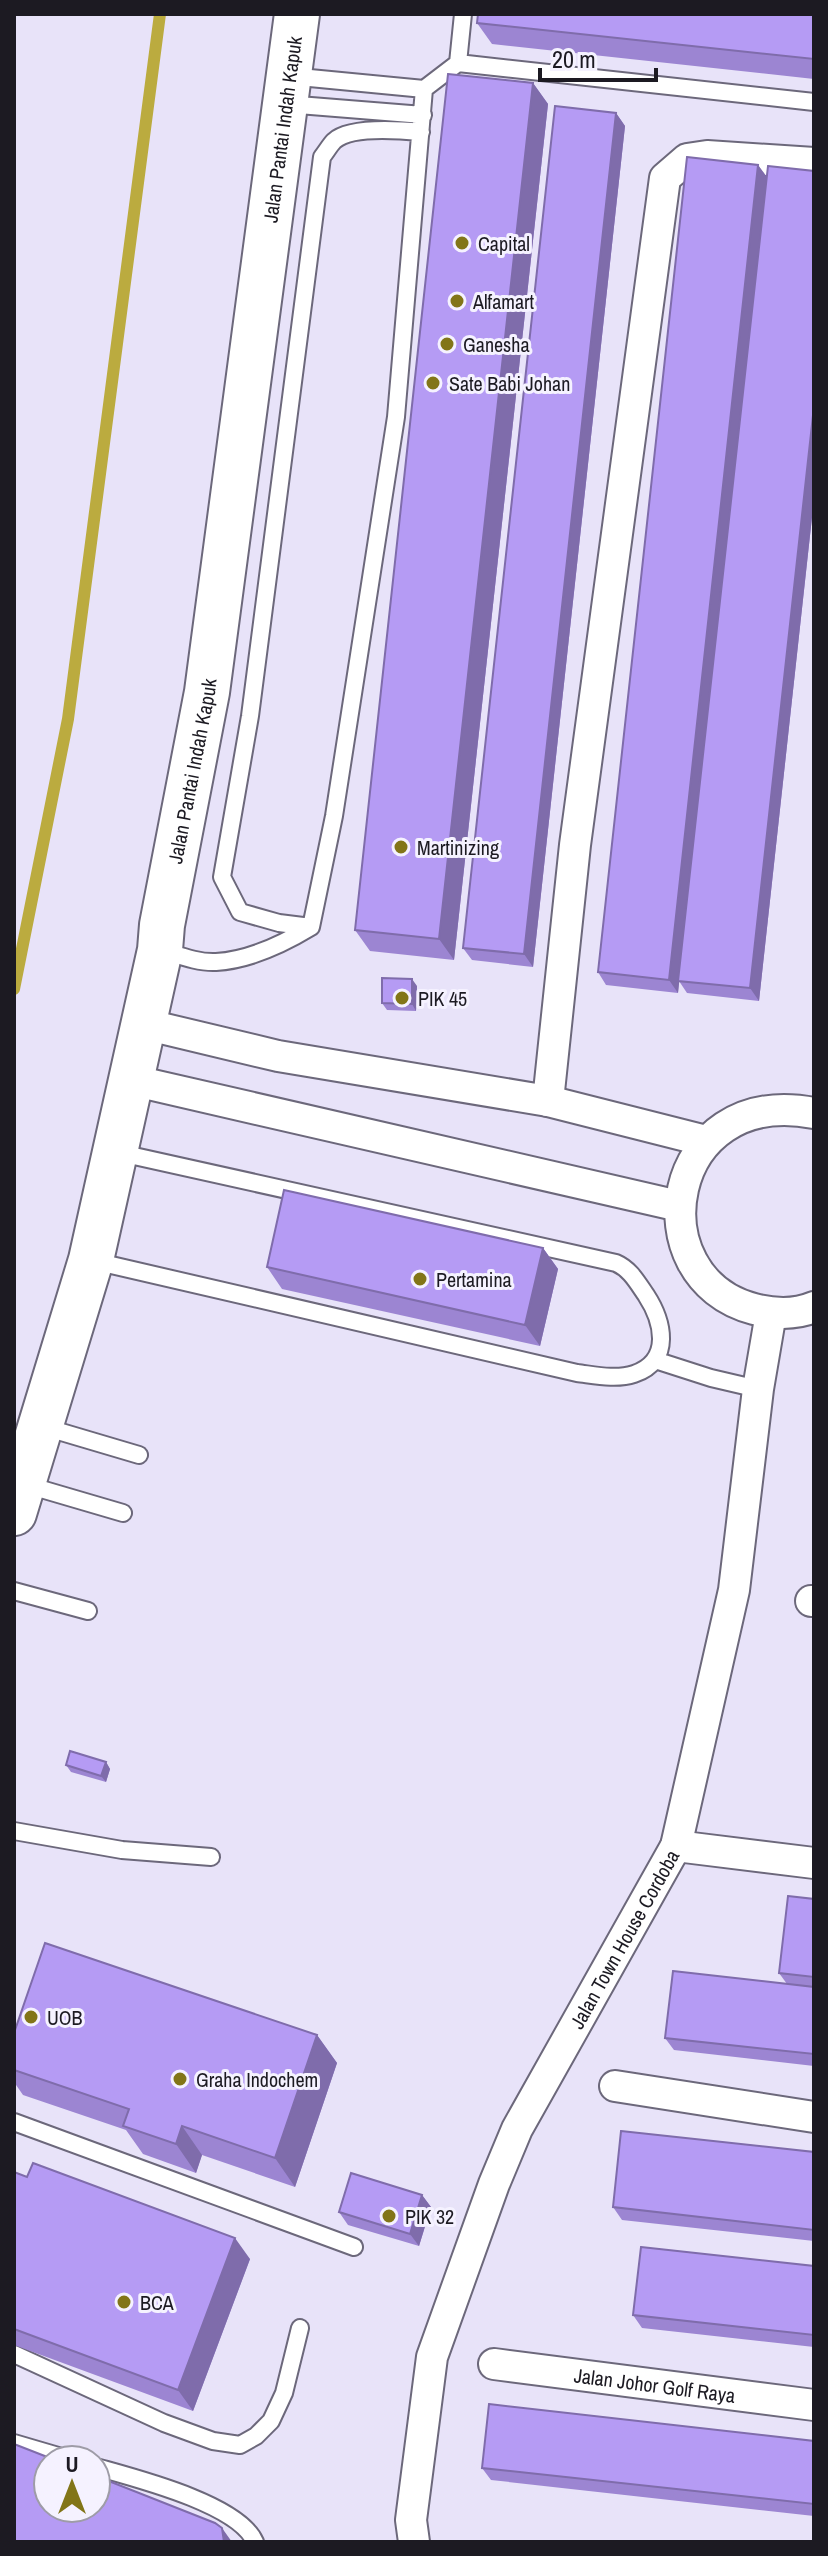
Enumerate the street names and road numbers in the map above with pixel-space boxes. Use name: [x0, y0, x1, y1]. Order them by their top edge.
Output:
street label: Jalan Pantai Indah Kapuk: [256, 34, 308, 224]
street label: Jalan Pantai Indah Kapuk: [161, 676, 222, 866]
street label: Jalan Town House Cordoba: [563, 1845, 685, 2033]
street label: Jalan Johor Golf Raya: [572, 2361, 737, 2408]

